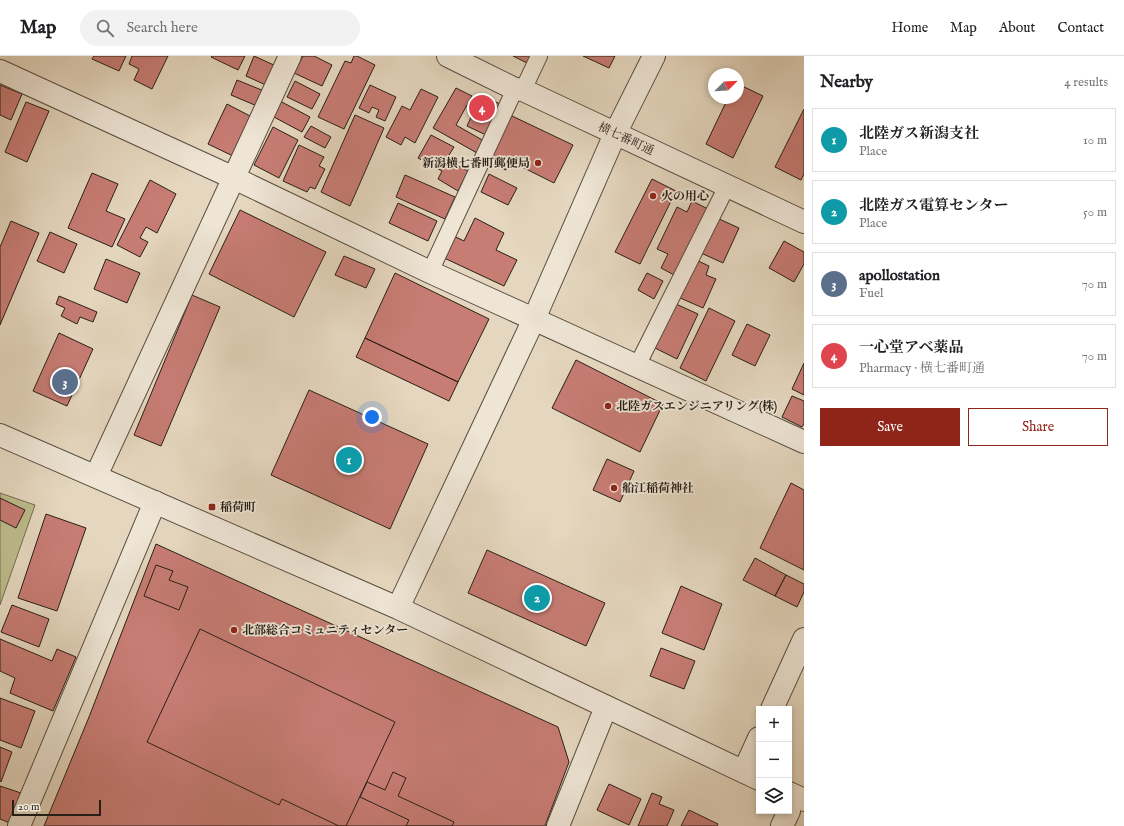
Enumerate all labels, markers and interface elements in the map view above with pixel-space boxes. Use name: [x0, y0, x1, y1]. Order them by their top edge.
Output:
search box: [80, 10, 360, 46]
text: Map: [20, 16, 56, 40]
icon: search: [94, 17, 116, 39]
text: Search here: [126, 18, 198, 37]
text: Home: [892, 19, 928, 37]
text: Map: [950, 19, 977, 37]
text: About: [999, 19, 1035, 37]
text: Contact: [1057, 19, 1104, 37]
north arrow: [708, 68, 744, 104]
text: Nearby: [820, 72, 873, 93]
text: 4 results: [1064, 74, 1108, 91]
pin: 4: [469, 93, 495, 123]
street label: 横七番町通: [596, 120, 656, 158]
text: 北陸ガス新潟支社: [859, 124, 979, 143]
text: 1: [832, 132, 836, 149]
text: 10 m: [1083, 132, 1107, 149]
text: Place: [859, 143, 887, 160]
place label: 新潟横七番町郵便局: [422, 156, 530, 171]
marker: 新潟横七番町郵便局: [533, 158, 543, 168]
place label: 火の用心: [661, 189, 709, 204]
marker: 火の用心: [648, 191, 658, 201]
text: 北陸ガス電算センター: [859, 196, 1008, 215]
text: 2: [831, 204, 837, 221]
text: 50 m: [1083, 204, 1107, 221]
text: Place: [859, 215, 887, 232]
text: apollostation: [859, 266, 940, 285]
text: 3: [832, 276, 836, 293]
text: 70 m: [1082, 276, 1107, 293]
text: Fuel: [859, 285, 883, 302]
text: 一心堂アベ薬品: [859, 338, 963, 357]
text: 4: [831, 348, 837, 365]
text: 70 m: [1082, 348, 1107, 365]
text: Pharmacy · 横七番町通: [859, 360, 985, 377]
pin: 3: [52, 367, 78, 397]
place label: 北陸ガスエンジニアリング(株): [616, 399, 777, 414]
marker: 北陸ガスエンジニアリング(株): [603, 401, 613, 411]
your location: [362, 407, 382, 427]
button: Save: [820, 408, 960, 446]
button: Share: [968, 408, 1108, 446]
pin: 1: [336, 445, 362, 475]
place label: 船江稲荷神社: [622, 481, 694, 496]
marker: 船江稲荷神社: [609, 483, 619, 493]
place label: 稲荷町: [220, 500, 256, 515]
marker: 稲荷町: [207, 502, 217, 512]
pin: 2: [524, 583, 550, 613]
place label: 北部総合コミュニティセンター: [242, 623, 408, 638]
marker: 北部総合コミュニティセンター: [229, 625, 239, 635]
map controls: [756, 706, 792, 814]
button: +: [756, 706, 792, 742]
button: −: [756, 742, 792, 778]
button: layers: [756, 778, 792, 814]
scale bar: [12, 798, 101, 817]
text: 20 m: [18, 800, 39, 814]

